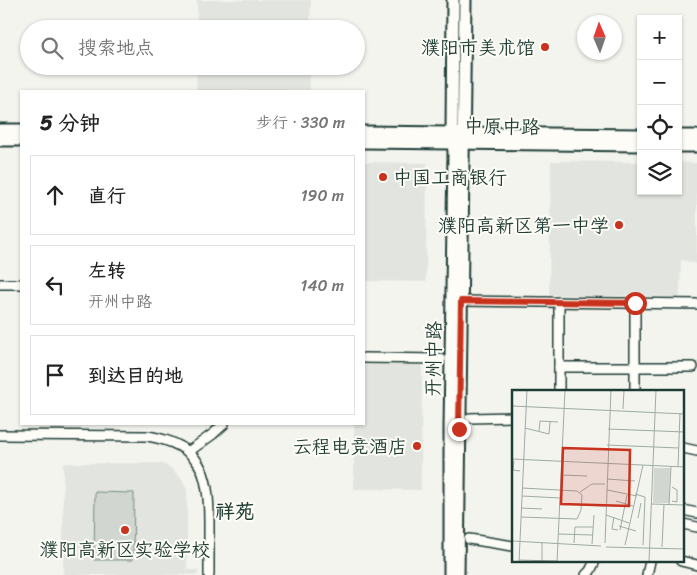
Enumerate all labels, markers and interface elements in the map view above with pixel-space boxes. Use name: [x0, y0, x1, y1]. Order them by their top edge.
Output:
north arrow: [577, 15, 622, 60]
map controls: [637, 15, 682, 195]
button: +: [637, 15, 682, 60]
search box: [20, 20, 365, 75]
text: 搜索地点: [78, 31, 154, 64]
place label: 濮阳市美术馆: [421, 31, 535, 64]
icon: search: [38, 34, 66, 62]
marker: 濮阳市美术馆: [539, 41, 551, 53]
button: −: [637, 60, 682, 105]
text: 5 分钟: [40, 104, 100, 142]
button: locate: [637, 105, 682, 150]
text: 步行 · 330 m: [256, 108, 345, 137]
street label: 中原中路: [464, 109, 540, 144]
button: layers: [637, 150, 682, 195]
place label: 中国工商银行: [393, 161, 507, 194]
marker: 中国工商银行: [377, 171, 389, 183]
text: 直行: [88, 179, 126, 212]
icon: ahead: [41, 181, 69, 209]
text: 190 m: [301, 181, 344, 210]
place label: 濮阳高新区第一中学: [438, 209, 609, 242]
marker: 濮阳高新区第一中学: [613, 219, 625, 231]
text: 左转: [88, 254, 126, 287]
icon: left: [41, 271, 69, 299]
text: 140 m: [301, 271, 344, 300]
text: 开州中路: [88, 287, 152, 316]
route start: [624, 292, 647, 315]
street label: 开州中路: [416, 321, 451, 397]
text: 到达目的地: [88, 359, 183, 392]
icon: arrive: [41, 361, 69, 389]
inset map: [512, 390, 684, 562]
route end: [448, 418, 471, 441]
place label: 云程电竞酒店: [293, 430, 407, 463]
marker: 云程电竞酒店: [411, 440, 423, 452]
district label: 祥苑: [215, 494, 255, 529]
marker: 濮阳高新区实验学校: [119, 524, 131, 536]
place label: 濮阳高新区实验学校: [39, 533, 211, 566]

